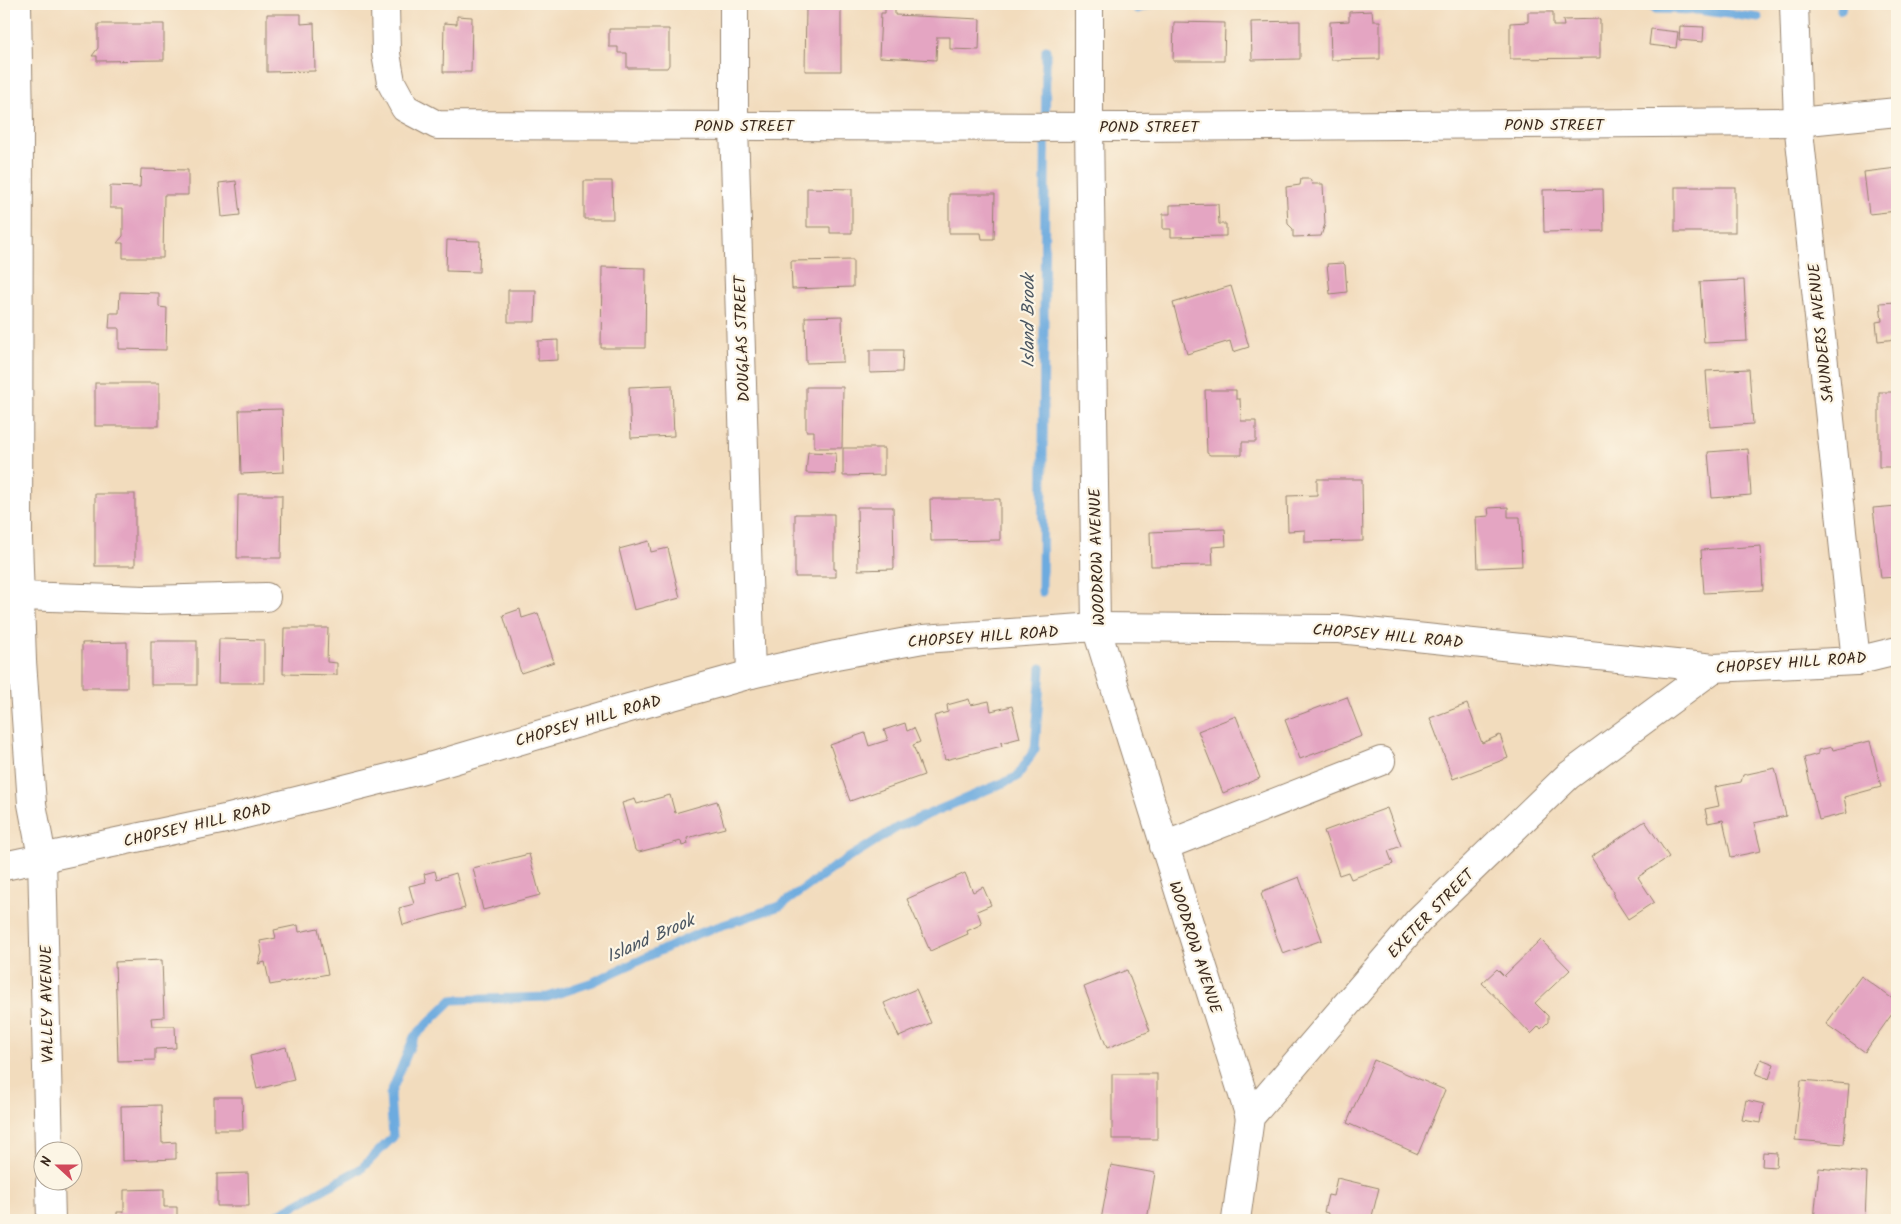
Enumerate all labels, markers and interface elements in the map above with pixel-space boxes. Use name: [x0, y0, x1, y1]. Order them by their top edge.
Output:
street label: POND STREET: [1504, 113, 1605, 138]
street label: POND STREET: [694, 114, 795, 139]
street label: POND STREET: [1099, 115, 1200, 140]
street label: SAUNDERS AVENUE: [1802, 261, 1841, 404]
water label: Island Brook: [1015, 271, 1044, 368]
street label: DOUGLAS STREET: [728, 274, 757, 403]
street label: WOODROW AVENUE: [1083, 487, 1112, 626]
street label: CHOPSEY HILL ROAD: [1312, 617, 1464, 656]
street label: CHOPSEY HILL ROAD: [907, 620, 1059, 655]
street label: CHOPSEY HILL ROAD: [1715, 646, 1867, 681]
street label: CHOPSEY HILL ROAD: [512, 689, 664, 754]
street label: CHOPSEY HILL ROAD: [121, 796, 274, 855]
street label: EXETER STREET: [1382, 863, 1481, 964]
street label: WOODROW AVENUE: [1161, 878, 1228, 1018]
water label: Island Brook: [602, 906, 702, 972]
street label: VALLEY AVENUE: [34, 944, 61, 1063]
north arrow: [32, 1142, 82, 1192]
text: N: [35, 1153, 59, 1170]

